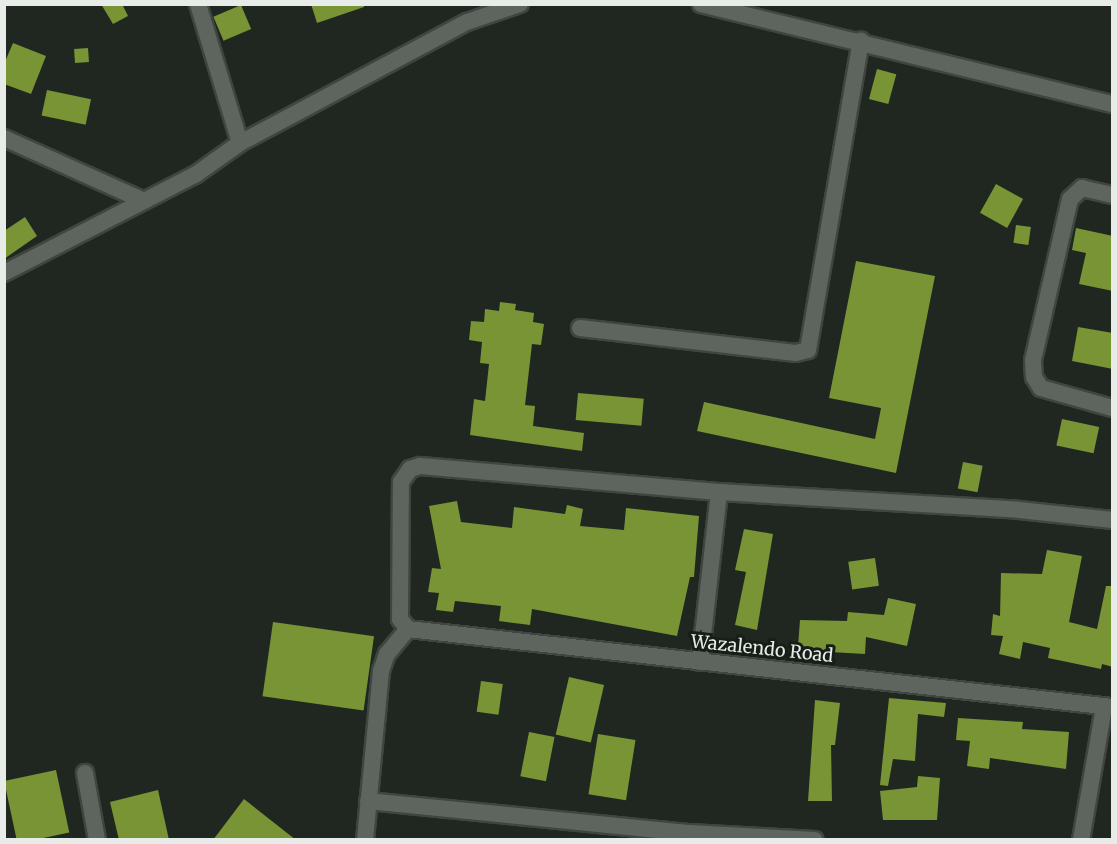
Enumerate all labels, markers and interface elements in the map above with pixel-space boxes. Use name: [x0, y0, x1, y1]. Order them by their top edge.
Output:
street label: Wazalendo Road: [690, 631, 834, 667]

